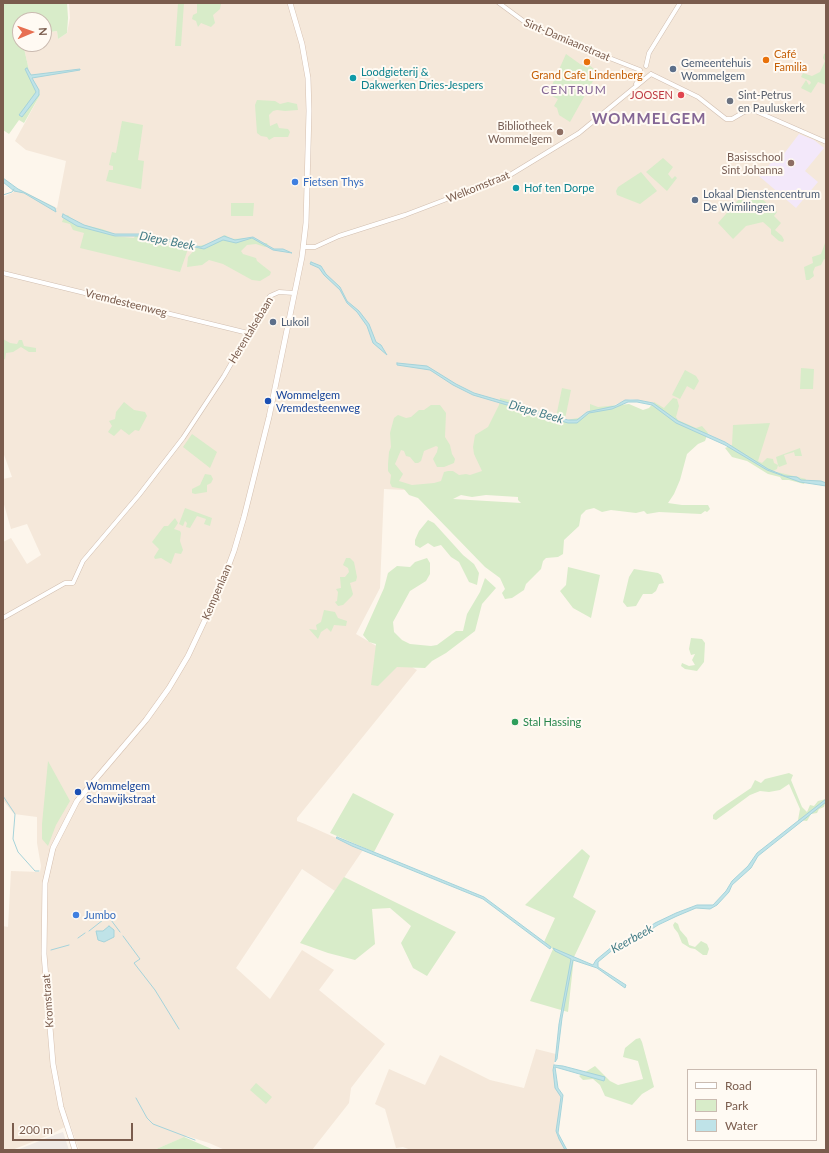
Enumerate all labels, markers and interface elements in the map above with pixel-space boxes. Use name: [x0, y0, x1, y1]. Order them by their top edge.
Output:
north arrow: [12, 12, 52, 52]
street label: Sint-Damiaanstraat: [522, 16, 612, 64]
text: N: [37, 27, 50, 36]
place label: Café Familia: [774, 47, 807, 73]
marker: Café Familia: [761, 55, 771, 65]
place label: Gemeentehuis Wommelgem: [681, 56, 751, 82]
marker: Grand Cafe Lindenberg: [582, 57, 592, 67]
marker: Gemeentehuis Wommelgem: [668, 64, 678, 74]
place label: Loodgieterij & Dakwerken Dries-Jespers: [361, 65, 483, 91]
place label: Grand Cafe Lindenberg: [531, 68, 643, 82]
marker: Loodgieterij & Dakwerken Dries-Jespers: [348, 73, 358, 83]
district label: CENTRUM: [541, 83, 607, 97]
place label: JOOSEN: [630, 88, 673, 102]
place label: Sint-Petrus en Pauluskerk: [738, 88, 805, 114]
marker: JOOSEN: [676, 90, 686, 100]
marker: Sint-Petrus en Pauluskerk: [725, 96, 735, 106]
district label: WOMMELGEM: [592, 110, 706, 128]
place label: Bibliotheek Wommelgem: [488, 119, 552, 145]
marker: Bibliotheek Wommelgem: [555, 127, 565, 137]
place label: Basisschool Sint Johanna: [722, 150, 783, 176]
marker: Basisschool Sint Johanna: [786, 158, 796, 168]
street label: Welkomstraat: [444, 168, 512, 206]
place label: Fietsen Thys: [303, 175, 364, 189]
marker: Fietsen Thys: [290, 177, 300, 187]
place label: Hof ten Dorpe: [524, 181, 594, 195]
marker: Hof ten Dorpe: [511, 183, 521, 193]
place label: Lokaal Dienstencentrum De Wimilingen: [703, 187, 820, 213]
marker: Lokaal Dienstencentrum De Wimilingen: [690, 195, 700, 205]
water label: Diepe Beek: [138, 229, 196, 253]
street label: Vremdesteenweg: [84, 286, 168, 320]
street label: Herentalsebaan: [226, 294, 276, 366]
place label: Lukoil: [281, 315, 309, 329]
marker: Lukoil: [268, 317, 278, 327]
place label: Wommelgem Vremdesteenweg: [276, 388, 360, 414]
marker: Wommelgem Vremdesteenweg: [263, 396, 273, 406]
water label: Diepe Beek: [507, 397, 565, 427]
street label: Kempenlaan: [199, 562, 235, 622]
place label: Stal Hassing: [523, 715, 581, 729]
marker: Stal Hassing: [510, 717, 520, 727]
place label: Wommelgem Schawijkstraat: [86, 779, 156, 805]
marker: Wommelgem Schawijkstraat: [73, 787, 83, 797]
place label: Jumbo: [84, 908, 116, 922]
marker: Jumbo: [71, 910, 81, 920]
water label: Keerbeek: [608, 922, 656, 956]
street label: Kromstraat: [40, 974, 56, 1028]
legend: [687, 1069, 817, 1141]
text: Road: [725, 1078, 752, 1093]
text: Park: [725, 1098, 748, 1113]
scale bar: [14, 1115, 135, 1141]
text: Water: [725, 1118, 758, 1133]
text: 200 m: [19, 1122, 53, 1137]

